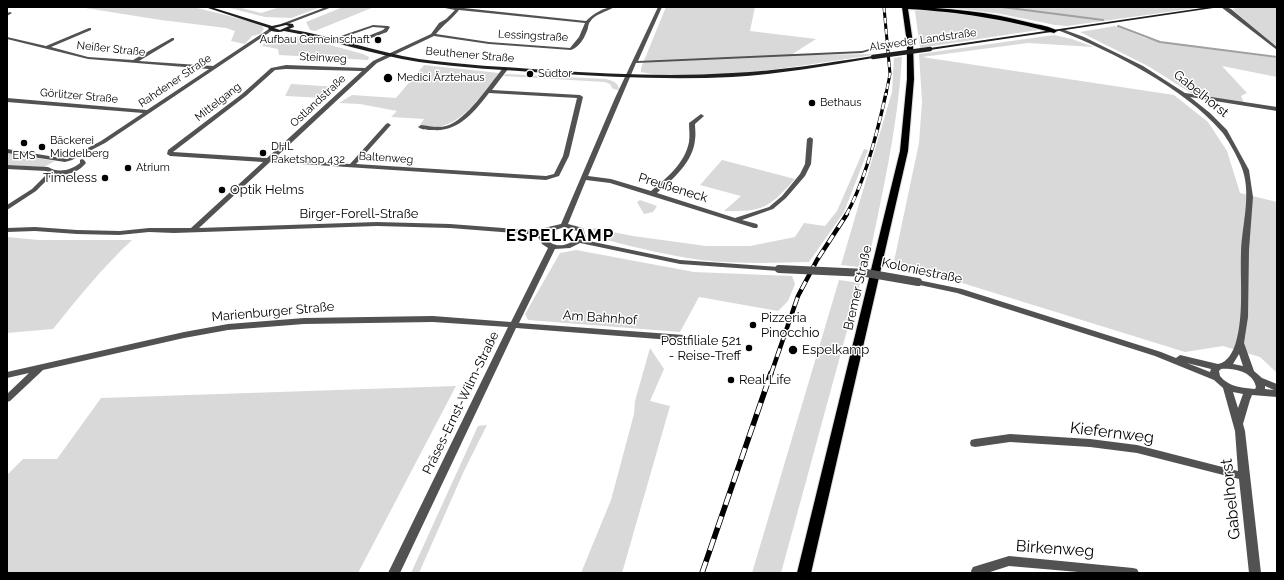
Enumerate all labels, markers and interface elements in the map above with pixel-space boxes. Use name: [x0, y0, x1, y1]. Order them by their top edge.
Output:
street label: Alsweder Landstraße: [869, 26, 977, 54]
street label: Lessingstraße: [498, 28, 568, 44]
place label: Aufbau Gemeinschaft: [260, 33, 370, 47]
marker: Aufbau Gemeinschaft: [373, 35, 383, 45]
street label: Neißer Straße: [76, 39, 146, 59]
street label: Beuthener Straße: [425, 45, 515, 65]
street label: Steinweg: [299, 50, 347, 66]
street label: Rahdener Straße: [136, 52, 214, 110]
place label: Südtor: [538, 67, 572, 81]
street label: Gabelhorst: [1170, 67, 1232, 121]
marker: Südtor: [525, 69, 535, 79]
place label: Medici Ärztehaus: [397, 71, 485, 85]
street label: Ostlandstraße: [288, 72, 348, 130]
marker: Medici Ärztehaus: [382, 72, 394, 84]
street label: Mittelgang: [192, 80, 244, 124]
street label: Görlitzer Straße: [39, 86, 119, 106]
place label: Bethaus: [820, 96, 862, 110]
marker: Bethaus: [807, 98, 817, 108]
place label: Bäckerei Middelberg: [50, 134, 109, 160]
marker: EMS: [19, 138, 29, 148]
place label: DHL Paketshop 432: [271, 140, 345, 166]
marker: Bäckerei Middelberg: [37, 142, 47, 152]
marker: DHL Paketshop 432: [258, 148, 268, 158]
place label: EMS: [12, 149, 36, 163]
street label: Baltenweg: [358, 150, 414, 166]
place label: Atrium: [136, 161, 170, 175]
marker: Atrium: [123, 163, 133, 173]
place label: Timeless: [43, 170, 97, 186]
street label: Preußeneck: [636, 170, 710, 206]
marker: Timeless: [100, 173, 110, 183]
place label: Optik Helms: [230, 182, 304, 198]
marker: Optik Helms: [217, 185, 227, 195]
street label: Birger-Forell-Straße: [300, 206, 418, 222]
district label: ESPELKAMP: [506, 226, 614, 246]
street label: Bremer Straße: [841, 244, 875, 332]
street label: Koloniestraße: [880, 255, 964, 287]
street label: Marienburger Straße: [211, 299, 335, 325]
street label: Am Bahnhof: [562, 308, 638, 328]
place label: Pizzeria Pinocchio: [761, 310, 820, 341]
marker: Pizzeria Pinocchio: [748, 320, 758, 330]
street label: Präses-Ernst-Wilm-Straße: [420, 329, 502, 477]
place label: Postfiliale 521 - Reise-Treff: [661, 333, 741, 364]
place label: Espelkamp: [802, 342, 869, 358]
marker: Postfiliale 521 - Reise-Treff: [744, 343, 754, 353]
marker: Espelkamp: [787, 344, 799, 356]
place label: Real Life: [739, 372, 791, 388]
marker: Real Life: [726, 375, 736, 385]
street label: Kiefernweg: [1069, 418, 1155, 448]
street label: Gabelhorst: [1217, 458, 1245, 540]
street label: Birkenweg: [1015, 537, 1095, 561]

